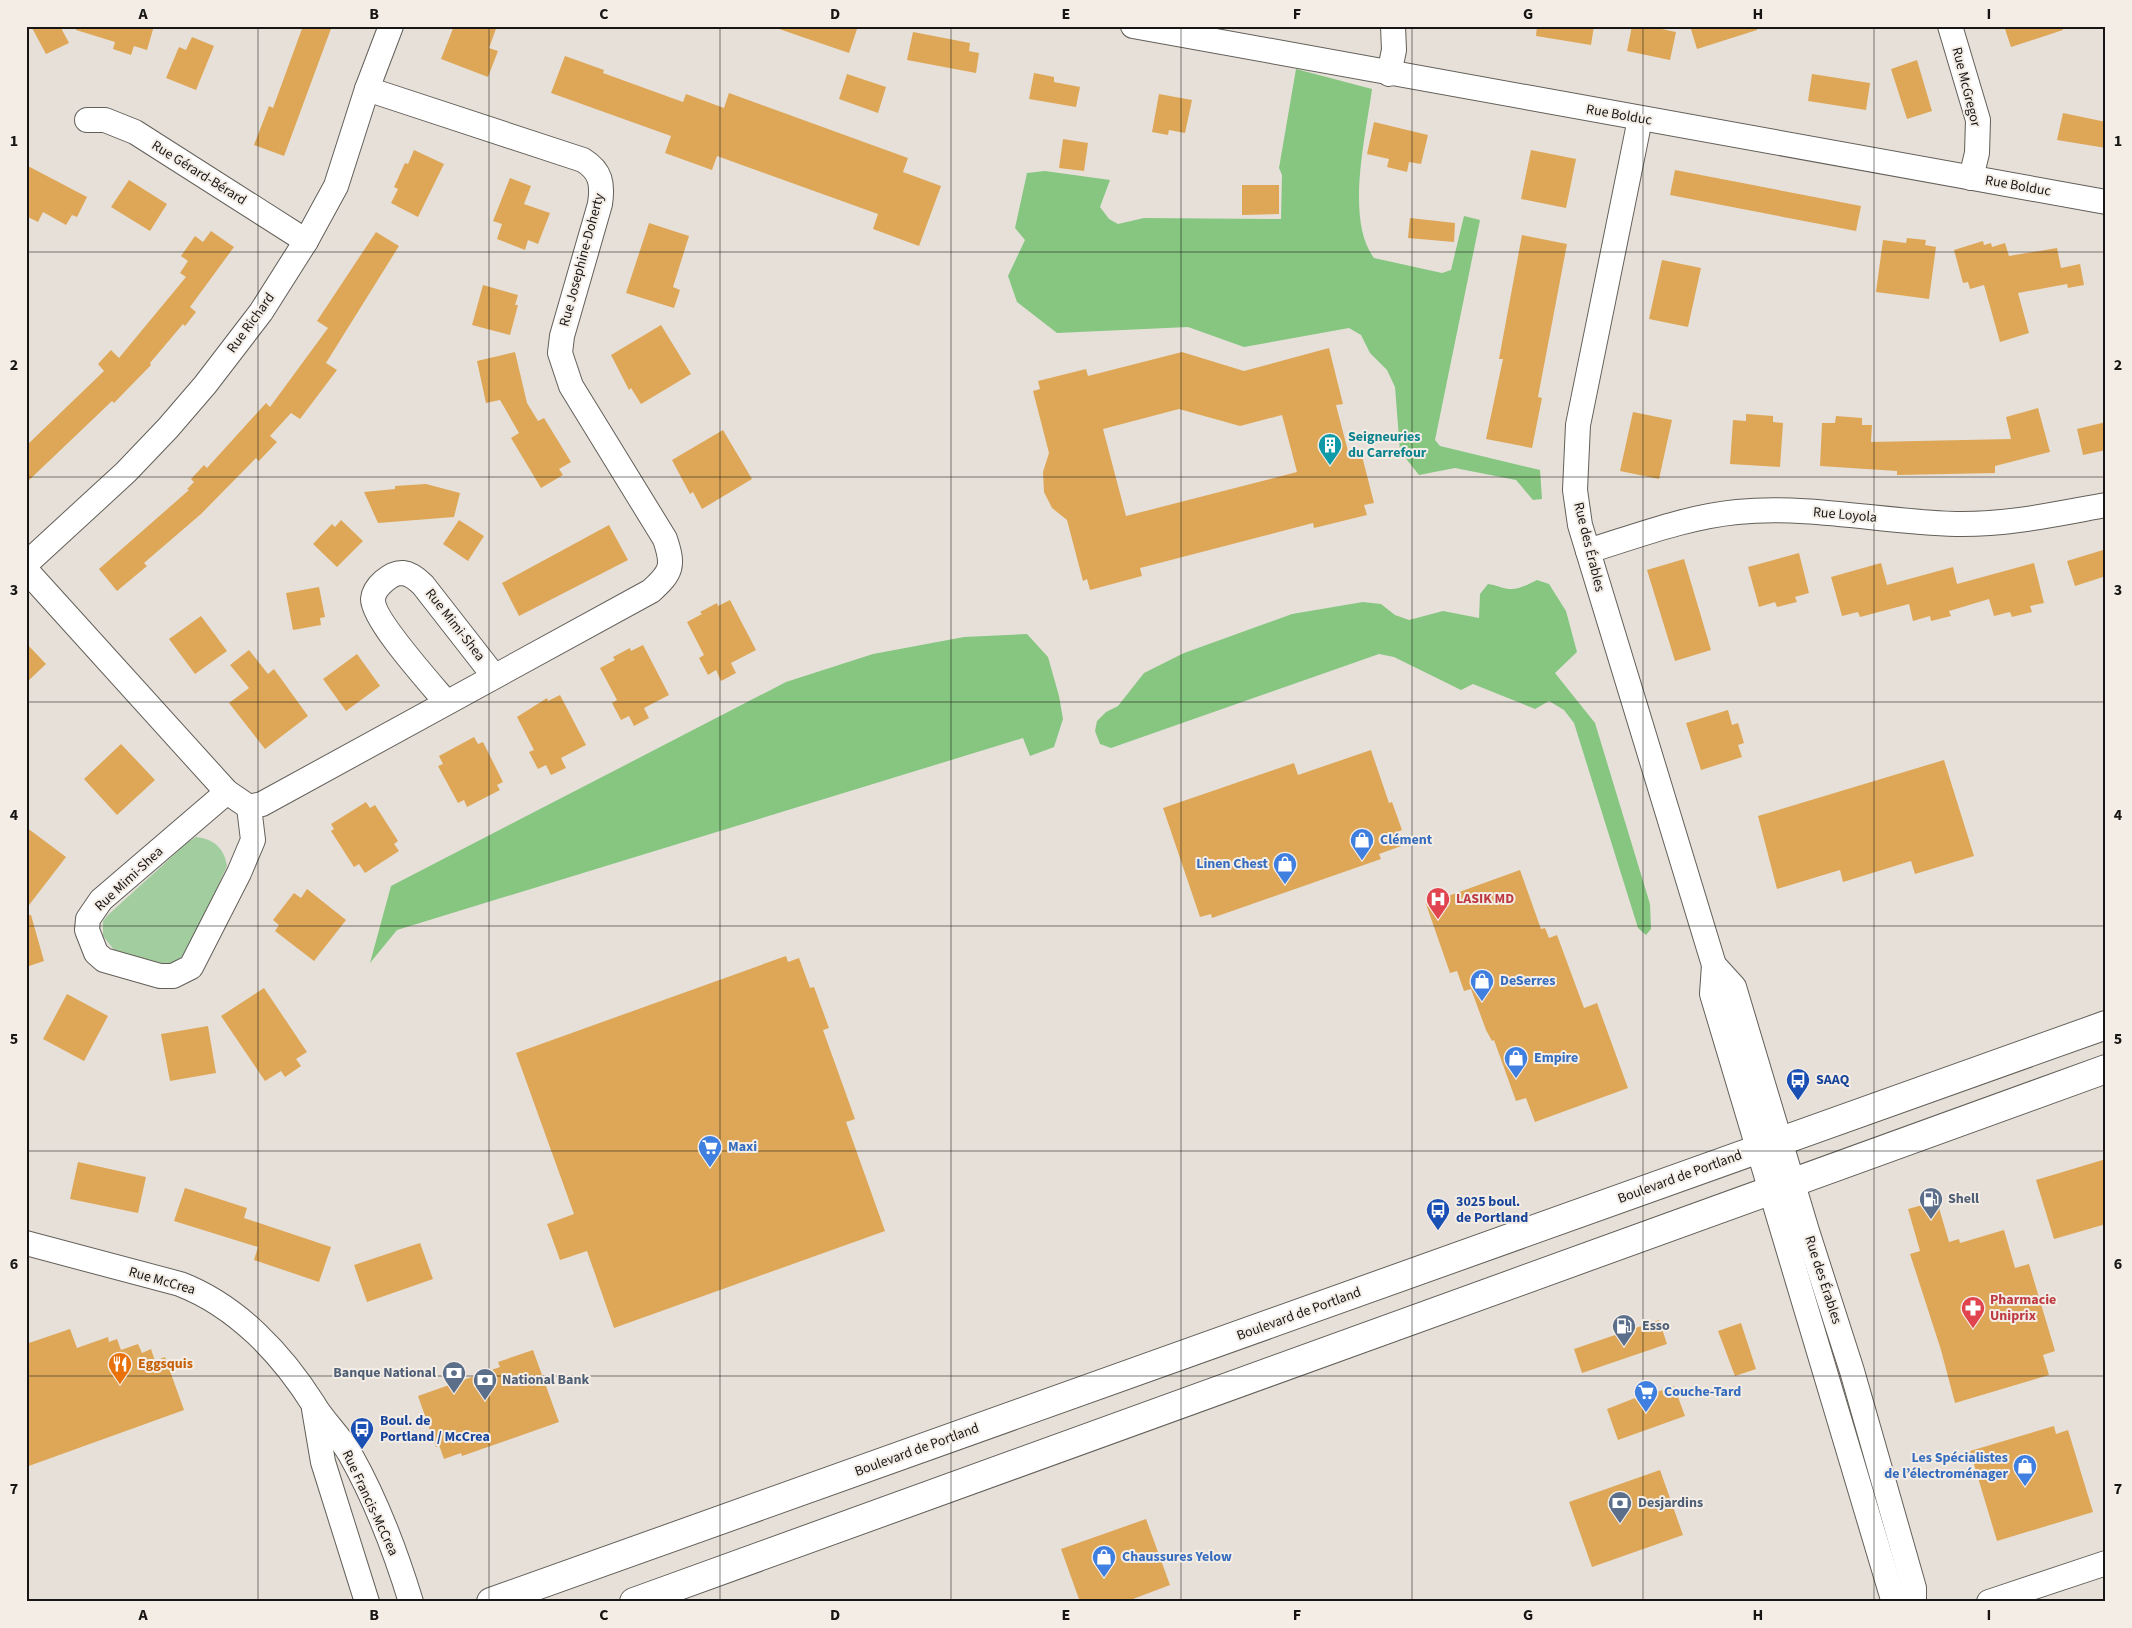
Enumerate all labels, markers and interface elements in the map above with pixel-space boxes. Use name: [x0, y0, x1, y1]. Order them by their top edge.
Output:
text: A: [137, 3, 148, 25]
text: B: [369, 3, 379, 25]
text: C: [599, 3, 609, 25]
text: D: [830, 3, 840, 25]
text: E: [1062, 3, 1070, 25]
text: F: [1293, 3, 1301, 25]
text: G: [1523, 3, 1533, 25]
text: H: [1753, 3, 1763, 25]
text: I: [1987, 3, 1991, 25]
street label: Rue McGregor: [1946, 45, 1986, 129]
street label: Rue Bolduc: [1585, 99, 1654, 131]
text: 1: [10, 130, 18, 152]
text: 1: [2114, 130, 2122, 152]
street label: Rue Gérard-Bérard: [148, 136, 250, 210]
street label: Rue Bolduc: [1984, 170, 2053, 202]
street label: Rue Josephine-Doherty: [555, 191, 610, 329]
street label: Rue Richard: [222, 289, 280, 357]
text: 2: [10, 354, 18, 376]
text: 2: [2114, 354, 2122, 376]
place label: Seigneuries du Carrefour: [1348, 427, 1427, 463]
building icon: Seigneuries du Carrefour: [1317, 432, 1343, 466]
street label: Rue des Érables: [1568, 500, 1610, 594]
street label: Rue Loyola: [1812, 502, 1878, 528]
text: 3: [10, 579, 18, 601]
text: 3: [2114, 579, 2122, 601]
street label: Rue Mimi-Shea: [420, 585, 490, 665]
text: 4: [10, 804, 19, 826]
text: 4: [2114, 804, 2123, 826]
shop icon: Clément: [1349, 827, 1375, 861]
place label: Clément: [1380, 830, 1433, 850]
street label: Rue Mimi-Shea: [90, 842, 168, 916]
shop icon: Linen Chest: [1272, 851, 1298, 885]
place label: Linen Chest: [1196, 854, 1269, 874]
hospital icon: LASIK MD: [1425, 886, 1451, 920]
place label: LASIK MD: [1456, 889, 1514, 909]
shop icon: DeSerres: [1469, 968, 1495, 1002]
place label: DeSerres: [1500, 971, 1555, 991]
text: 5: [10, 1028, 18, 1050]
text: 5: [2114, 1028, 2122, 1050]
shop icon: Empire: [1503, 1045, 1529, 1079]
place label: Empire: [1534, 1048, 1578, 1068]
bus stop icon: SAAQ: [1785, 1067, 1811, 1101]
place label: SAAQ: [1816, 1070, 1850, 1090]
supermarket icon: Maxi: [697, 1134, 723, 1168]
place label: Maxi: [728, 1137, 757, 1157]
street label: Boulevard de Portland: [1615, 1145, 1745, 1209]
fuel station icon: Shell: [1918, 1186, 1944, 1220]
place label: Shell: [1948, 1189, 1979, 1209]
place label: 3025 boul. de Portland: [1456, 1192, 1528, 1228]
bus stop icon: 3025 boul. de Portland: [1425, 1197, 1451, 1231]
street label: Rue des Érables: [1799, 1233, 1847, 1327]
text: 6: [10, 1253, 18, 1275]
text: 6: [2114, 1253, 2122, 1275]
street label: Rue McCrea: [126, 1262, 198, 1300]
street label: Boulevard de Portland: [1234, 1282, 1364, 1346]
place label: Pharmacie Uniprix: [1990, 1290, 2056, 1326]
pharmacy icon: Pharmacie Uniprix: [1960, 1295, 1986, 1329]
fuel station icon: Esso: [1611, 1313, 1637, 1347]
place label: Esso: [1642, 1316, 1670, 1336]
restaurant icon: Eggsquis: [107, 1351, 133, 1385]
place label: Eggsquis: [138, 1354, 193, 1374]
bank icon: Banque National: [441, 1360, 467, 1394]
place label: Banque National: [333, 1363, 436, 1383]
bank icon: National Bank: [472, 1367, 498, 1401]
place label: National Bank: [502, 1370, 589, 1390]
supermarket icon: Couche-Tard: [1633, 1379, 1659, 1413]
place label: Couche-Tard: [1664, 1382, 1741, 1402]
place label: Boul. de Portland / McCrea: [380, 1411, 490, 1447]
bus stop icon: Boul. de Portland / McCrea: [349, 1416, 375, 1450]
street label: Boulevard de Portland: [852, 1418, 982, 1482]
street label: Rue Francis-McCrea: [337, 1447, 403, 1559]
place label: Les Spécialistes de l’électroménager: [1884, 1448, 2008, 1484]
shop icon: Les Spécialistes de l’électroménager: [2012, 1453, 2038, 1487]
text: 7: [10, 1478, 18, 1500]
text: 7: [2114, 1478, 2122, 1500]
bank icon: Desjardins: [1607, 1490, 1633, 1524]
place label: Desjardins: [1638, 1493, 1703, 1513]
shop icon: Chaussures Yelow: [1091, 1544, 1117, 1578]
place label: Chaussures Yelow: [1122, 1547, 1232, 1567]
text: A: [137, 1604, 148, 1626]
text: B: [369, 1604, 379, 1626]
text: C: [599, 1604, 609, 1626]
text: D: [830, 1604, 840, 1626]
text: E: [1062, 1604, 1070, 1626]
text: F: [1293, 1604, 1301, 1626]
text: G: [1523, 1604, 1533, 1626]
text: H: [1753, 1604, 1763, 1626]
text: I: [1987, 1604, 1991, 1626]

